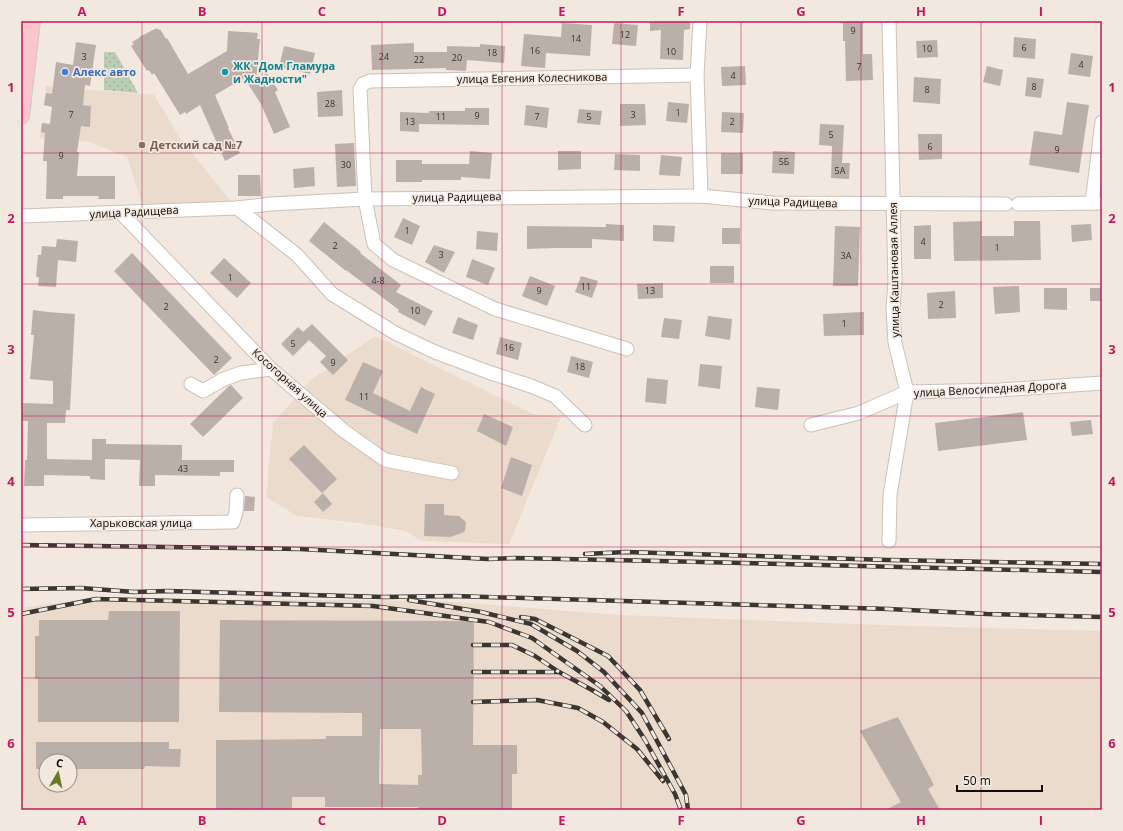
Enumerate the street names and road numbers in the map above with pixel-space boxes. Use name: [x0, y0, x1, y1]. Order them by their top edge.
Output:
street label: улица Евгения Колесникова: [457, 69, 607, 86]
street label: улица Радищева: [412, 188, 502, 205]
street label: улица Радищева: [748, 192, 838, 211]
street label: улица Радищева: [89, 202, 179, 221]
street label: улица Каштановая Аллея: [885, 202, 902, 338]
street label: Косогорная улица: [249, 345, 331, 421]
street label: улица Велосипедная Дорога: [913, 377, 1067, 400]
street label: Харьковская улица: [90, 515, 192, 530]

